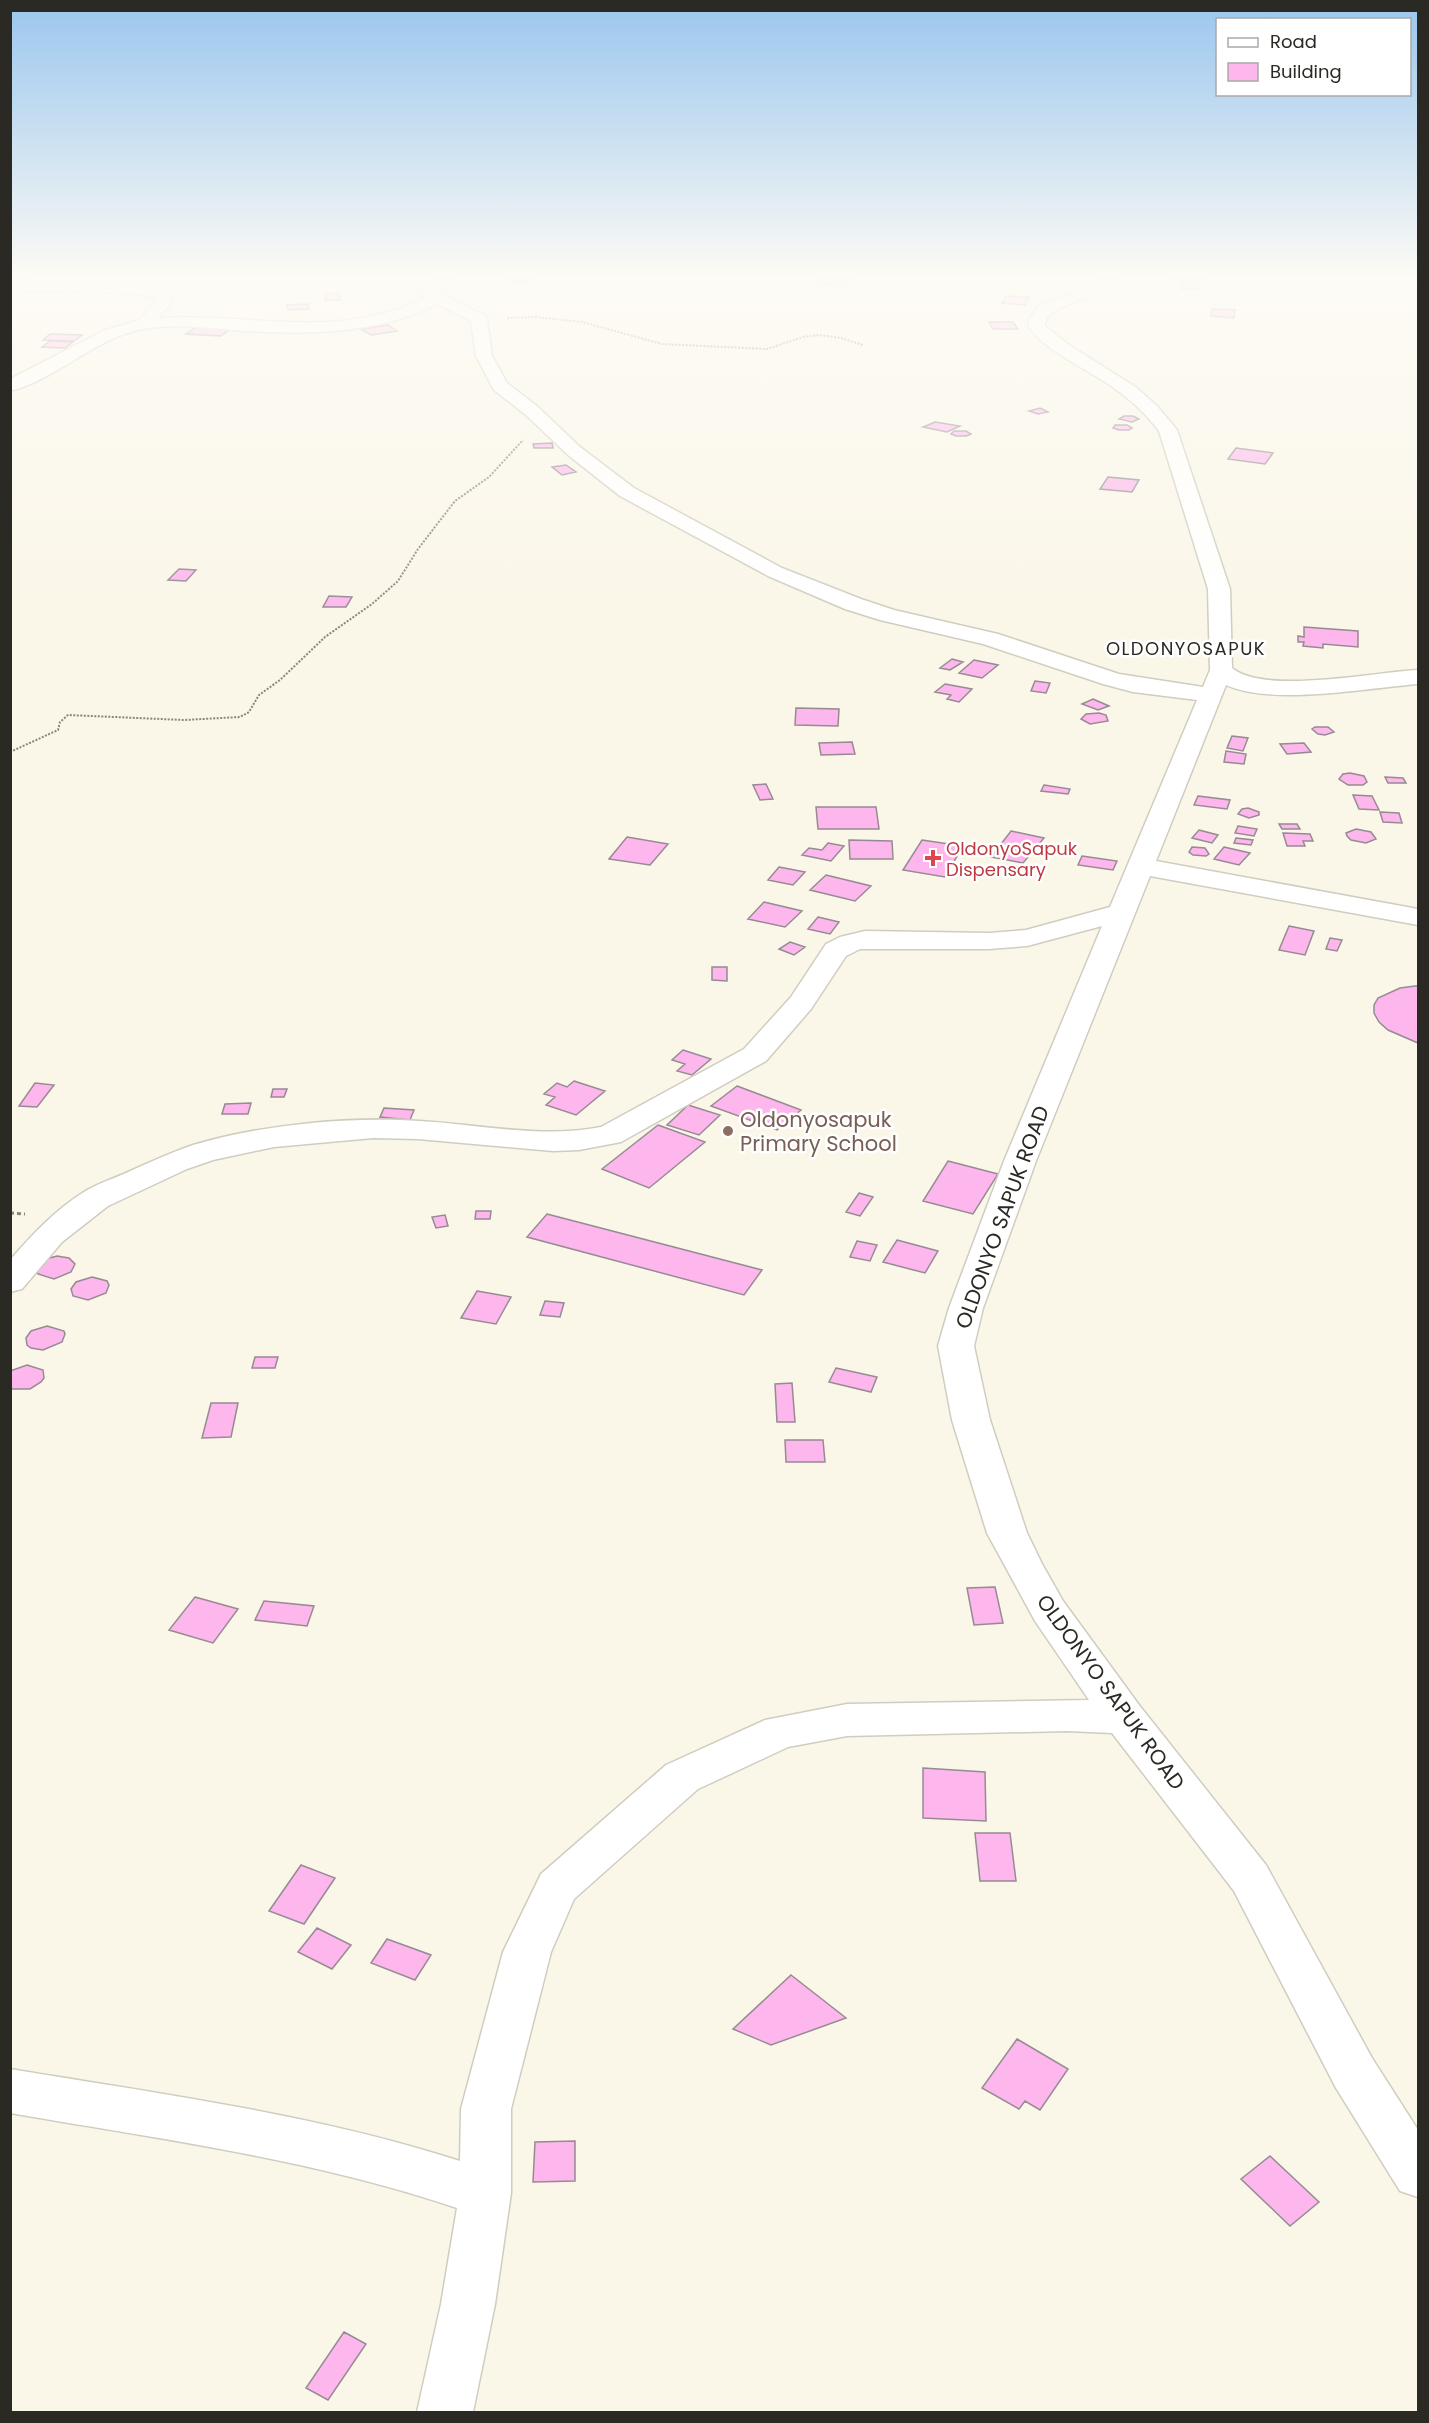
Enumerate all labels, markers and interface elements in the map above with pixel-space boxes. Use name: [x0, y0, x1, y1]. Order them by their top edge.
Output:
legend: [1216, 18, 1411, 96]
text: Road: [1270, 29, 1317, 54]
text: Building: [1270, 59, 1342, 84]
district label: OLDONYOSAPUK: [1106, 636, 1266, 661]
place label: OldonyoSapuk Dispensary: [946, 836, 1078, 882]
marker: OldonyoSapuk Dispensary: [924, 849, 942, 867]
street label: OLDONYO SAPUK ROAD: [948, 1101, 1056, 1333]
place label: Oldonyosapuk Primary School: [740, 1105, 897, 1158]
marker: Oldonyosapuk Primary School: [721, 1124, 735, 1138]
street label: OLDONYO SAPUK ROAD: [1030, 1588, 1192, 1796]

